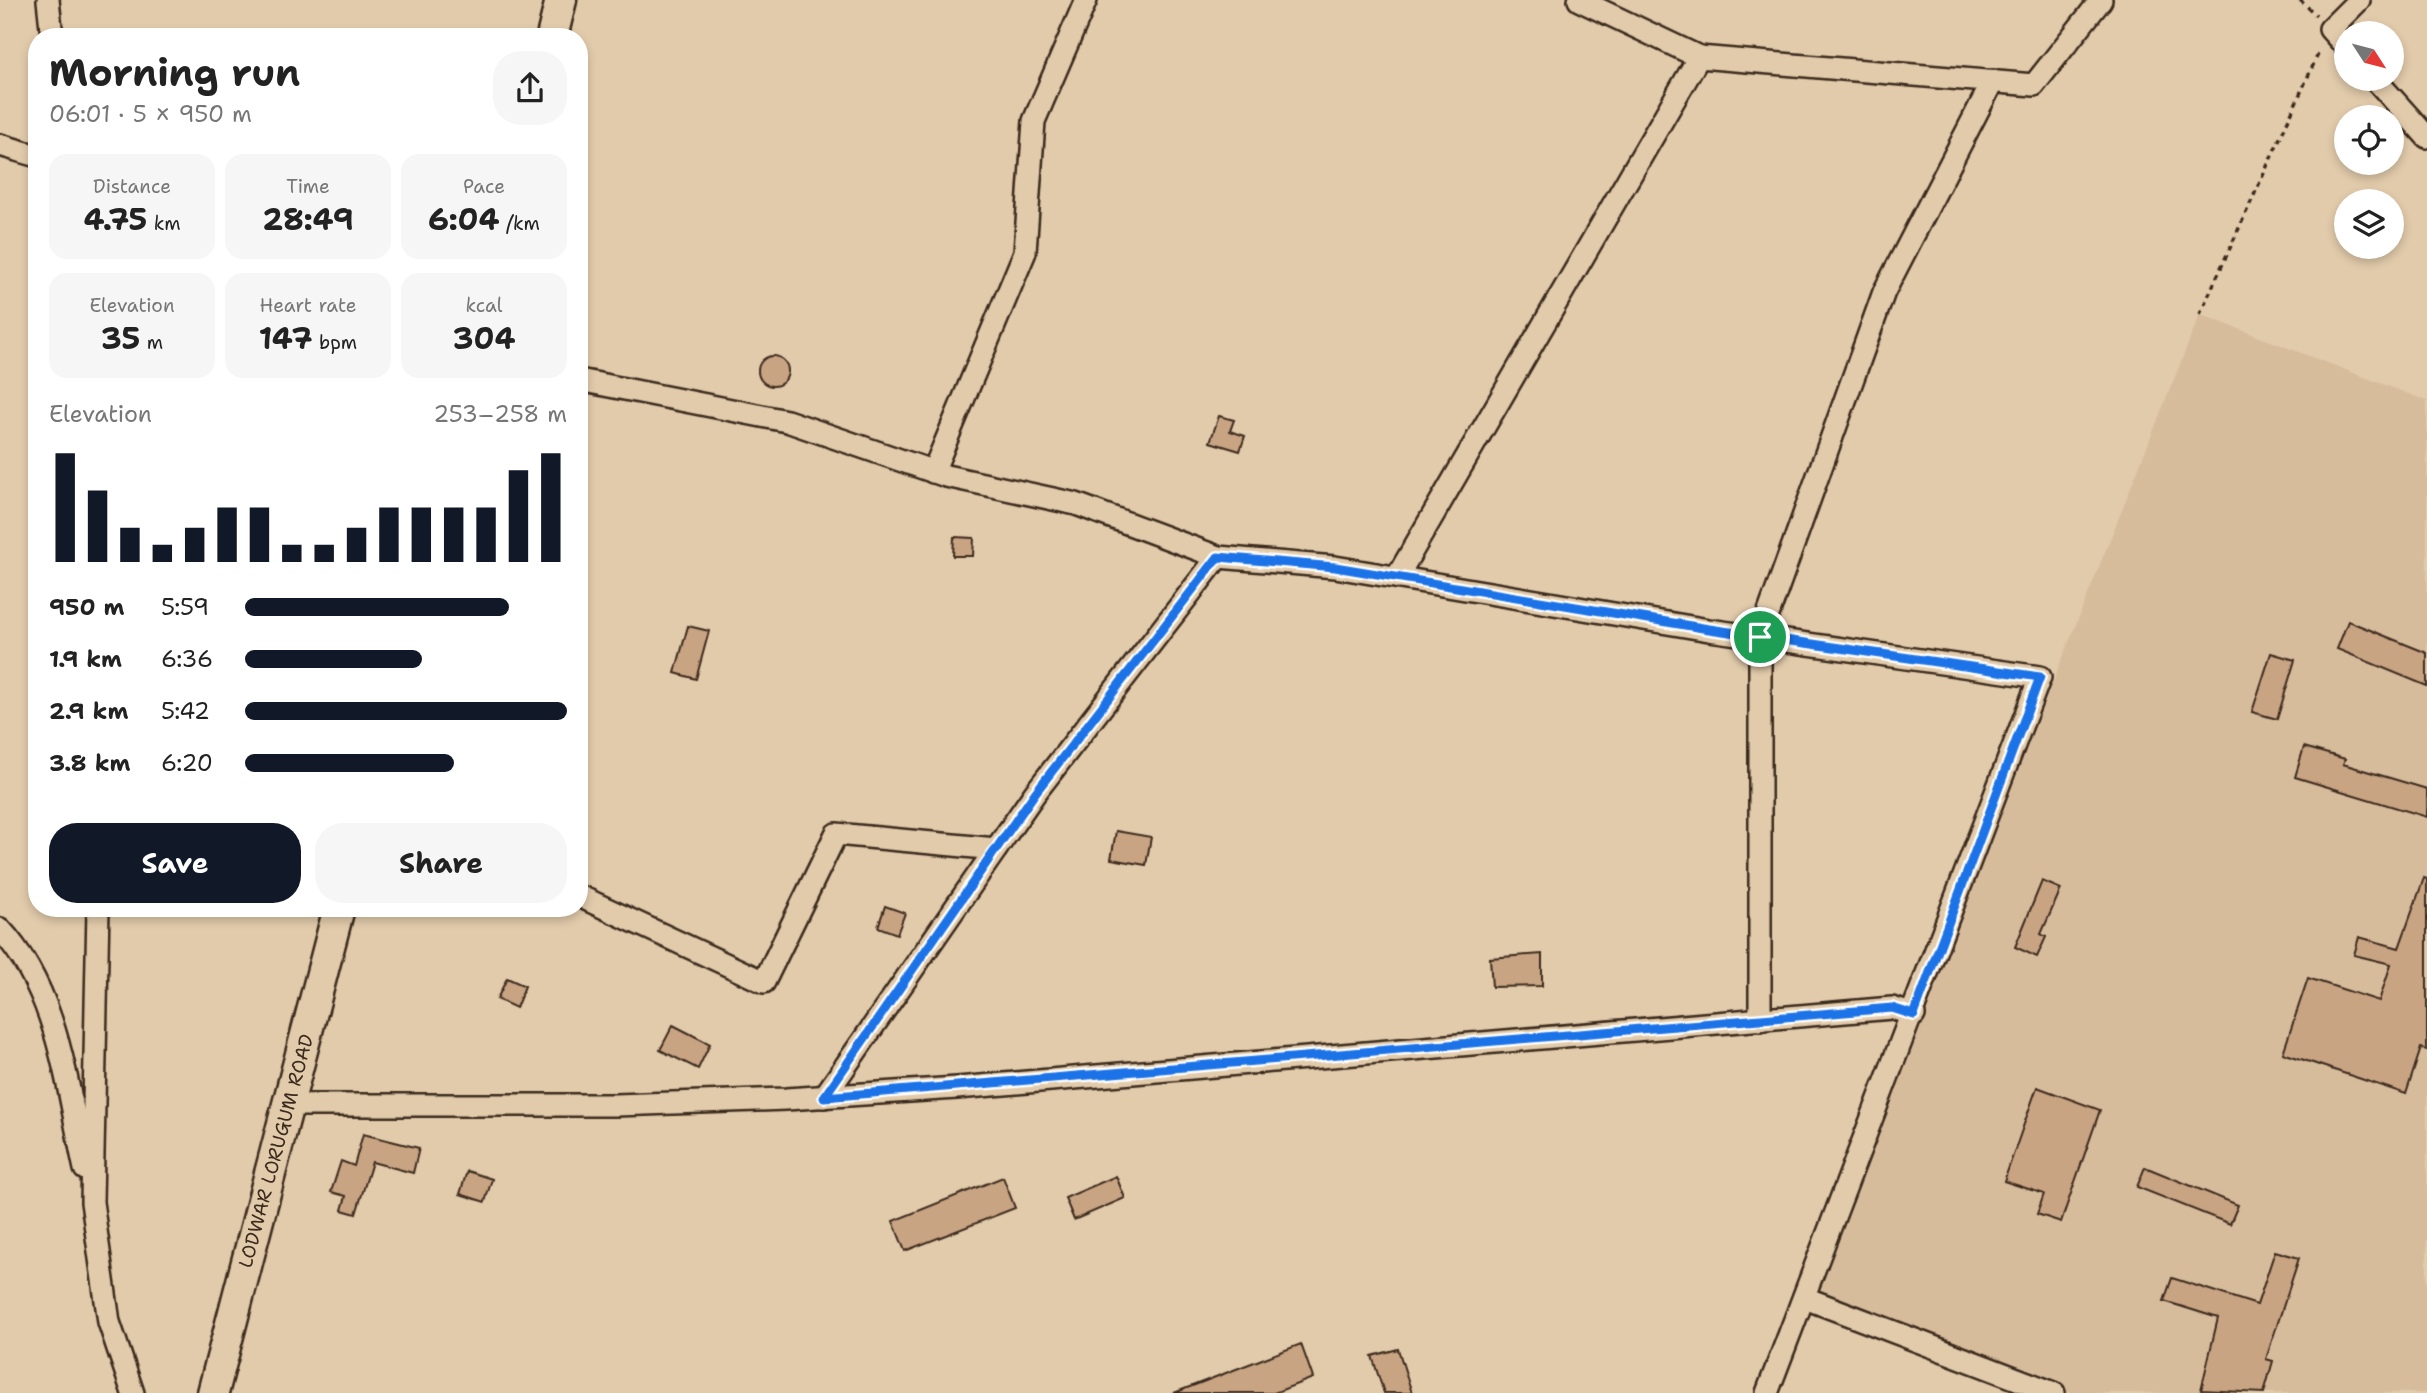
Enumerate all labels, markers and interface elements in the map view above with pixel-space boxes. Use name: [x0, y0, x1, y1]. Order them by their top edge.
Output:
north arrow: [2334, 21, 2404, 91]
map controls: [2334, 21, 2404, 259]
text: Morning run: [49, 47, 300, 98]
button: share: [493, 51, 567, 125]
text: 06:01 · 5 × 950 m: [49, 99, 252, 129]
button: locate: [2334, 105, 2404, 175]
text: Distance: [93, 174, 171, 199]
text: Time: [286, 174, 330, 199]
text: Pace: [463, 174, 505, 199]
button: layers: [2334, 189, 2404, 259]
text: 4.75: [83, 199, 147, 240]
text: 28:49: [262, 199, 354, 240]
text: 6:04: [428, 199, 500, 240]
text: km: [147, 211, 181, 236]
text: /km: [500, 211, 540, 236]
text: Elevation: [89, 293, 175, 318]
text: Heart rate: [260, 293, 356, 318]
text: kcal: [466, 293, 502, 318]
text: 35: [101, 318, 140, 359]
text: 147: [259, 318, 313, 359]
text: 304: [453, 318, 515, 359]
text: m: [140, 330, 163, 355]
text: bpm: [313, 330, 357, 355]
text: Elevation: [49, 399, 152, 429]
text: 253–258 m: [433, 399, 567, 429]
text: 950 m: [49, 592, 124, 622]
text: 5:59: [161, 592, 209, 622]
pin: [1730, 607, 1790, 667]
icon: arrive: [1741, 618, 1779, 656]
text: 1.9 km: [49, 644, 122, 674]
text: 6:36: [161, 644, 213, 674]
text: 2.9 km: [49, 696, 128, 726]
text: 5:42: [161, 696, 210, 726]
text: 3.8 km: [49, 748, 130, 778]
text: 6:20: [161, 748, 213, 778]
button: Save: [49, 823, 301, 903]
button: Share: [315, 823, 567, 903]
street label: LODWAR LORUGUM ROAD: [233, 1031, 319, 1271]

